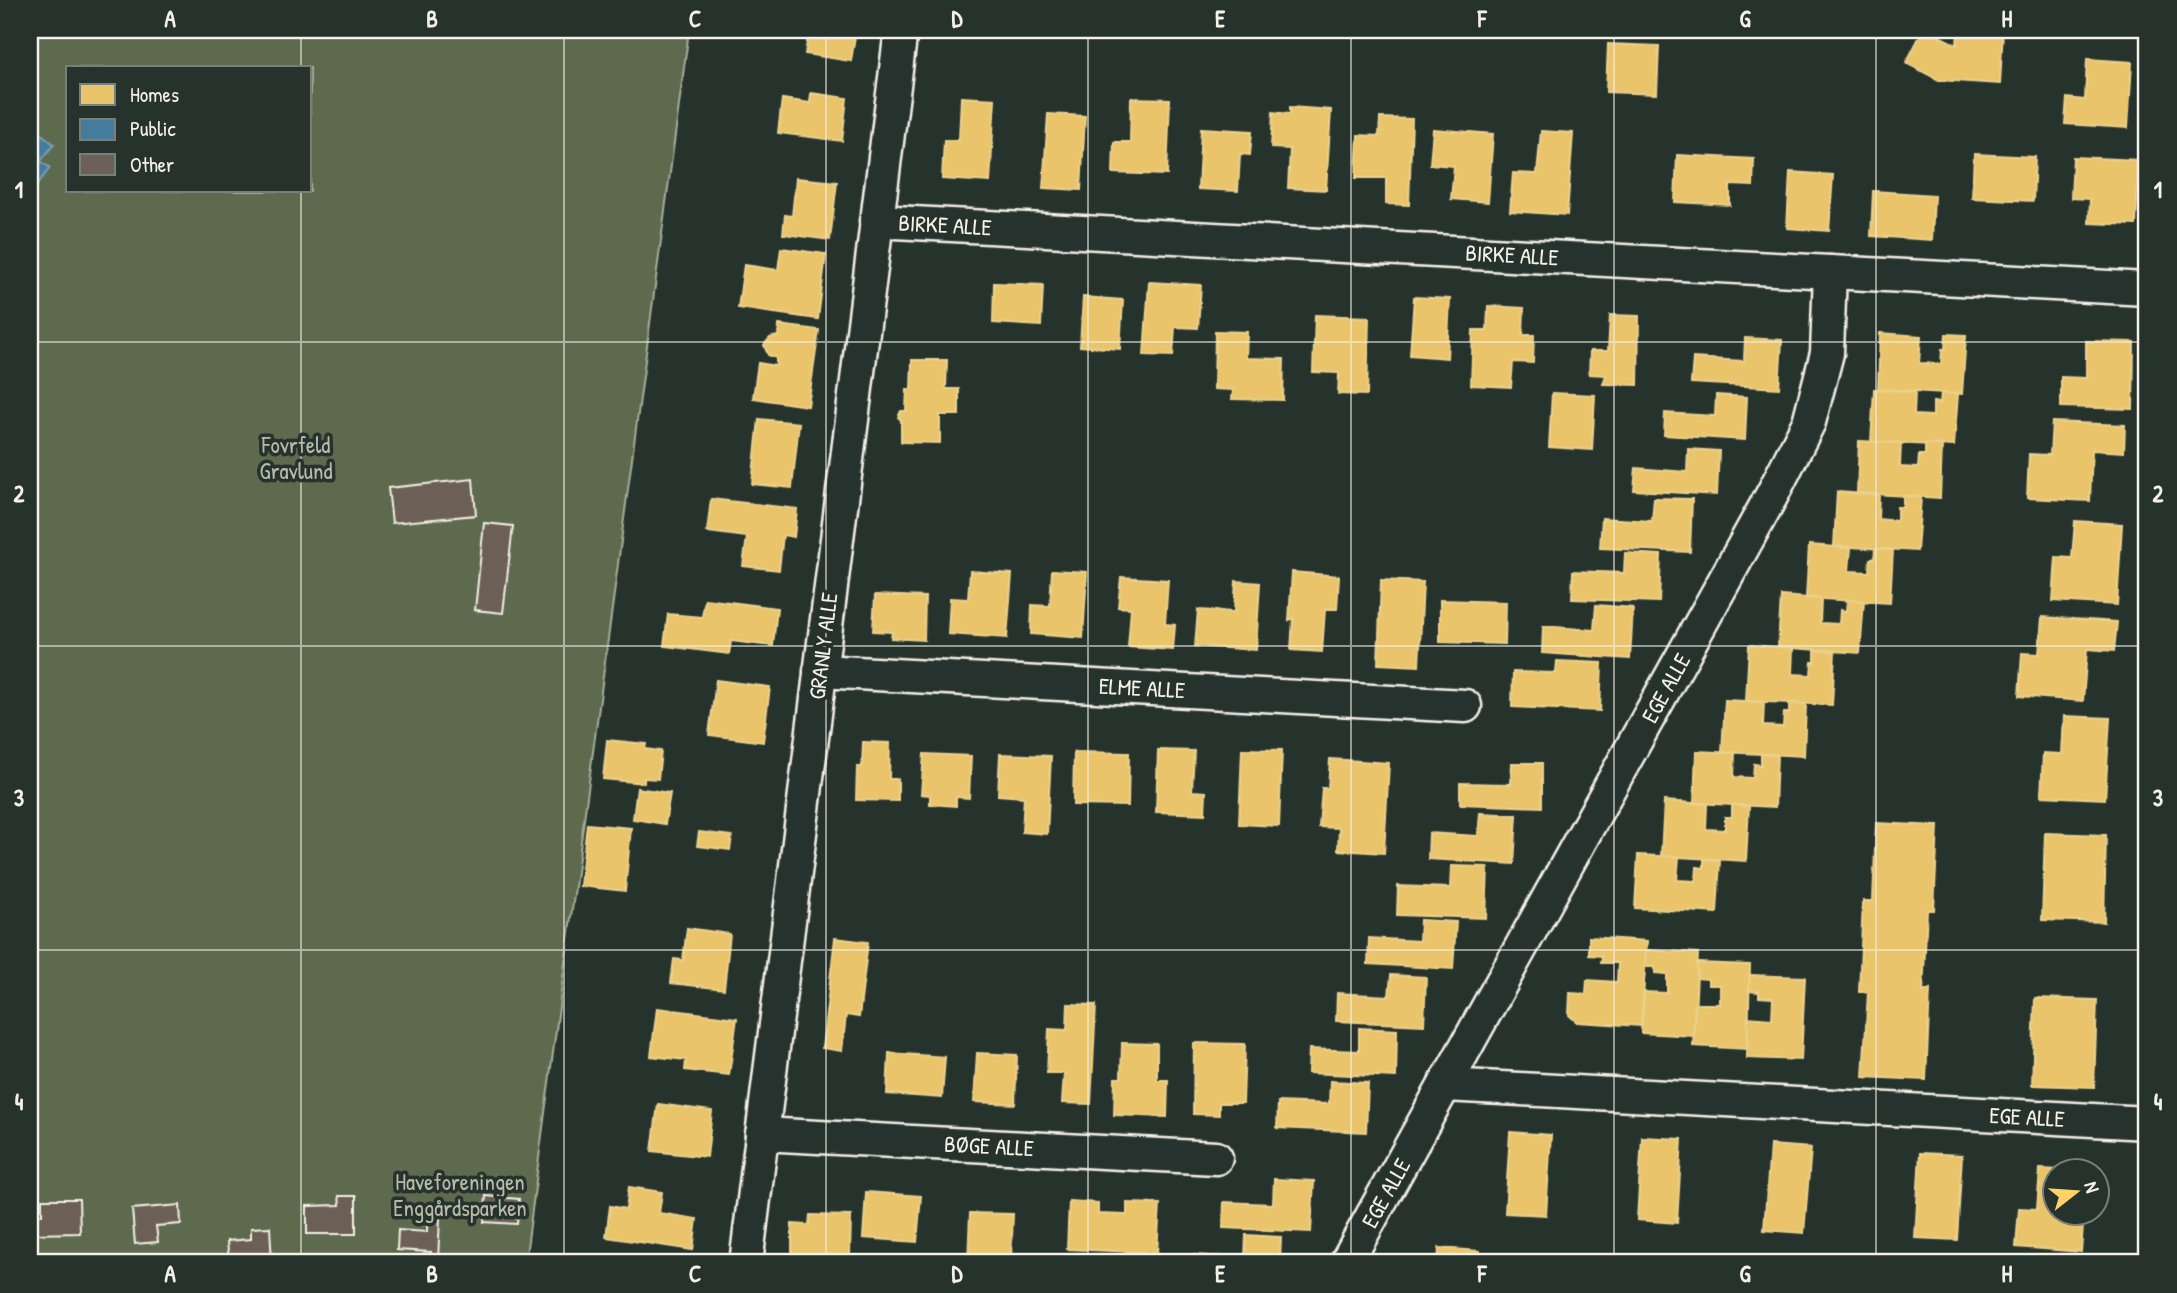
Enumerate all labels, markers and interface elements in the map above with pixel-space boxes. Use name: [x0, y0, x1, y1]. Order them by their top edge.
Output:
text: A: [164, 3, 176, 34]
text: B: [426, 3, 438, 34]
text: C: [689, 3, 701, 34]
text: D: [952, 3, 964, 34]
text: E: [1215, 3, 1226, 34]
text: F: [1477, 3, 1488, 34]
text: G: [1739, 3, 1751, 34]
text: H: [2002, 3, 2013, 34]
legend: [66, 66, 312, 192]
text: Homes: [130, 80, 179, 109]
text: Public: [130, 114, 176, 143]
text: Other: [130, 150, 174, 179]
text: 1: [15, 174, 23, 205]
text: 1: [2154, 174, 2162, 205]
street label: BIRKE ALLE: [898, 207, 993, 242]
street label: BIRKE ALLE: [1465, 237, 1560, 272]
park label: Fovrfeld Gravlund: [260, 429, 332, 486]
text: 2: [14, 478, 25, 509]
text: 2: [2153, 478, 2164, 509]
street label: GRANLY ALLE: [801, 591, 844, 701]
street label: EGE ALLE: [1634, 647, 1697, 728]
street label: ELME ALLE: [1098, 670, 1186, 705]
text: 3: [14, 782, 24, 813]
text: 3: [2153, 782, 2163, 813]
text: 4: [15, 1086, 24, 1117]
text: 4: [2154, 1086, 2163, 1117]
street label: EGE ALLE: [1989, 1099, 2065, 1134]
street label: BØGE ALLE: [943, 1128, 1035, 1163]
street label: EGE ALLE: [1354, 1152, 1417, 1233]
north arrow: [2040, 1156, 2110, 1226]
park label: Haveforeningen Enggårdsparken: [393, 1166, 527, 1223]
text: N: [2078, 1178, 2106, 1196]
text: A: [164, 1258, 176, 1289]
text: B: [426, 1258, 438, 1289]
text: C: [689, 1258, 701, 1289]
text: D: [952, 1258, 964, 1289]
text: E: [1215, 1258, 1226, 1289]
text: F: [1477, 1258, 1488, 1289]
text: G: [1739, 1258, 1751, 1289]
text: H: [2002, 1258, 2013, 1289]

